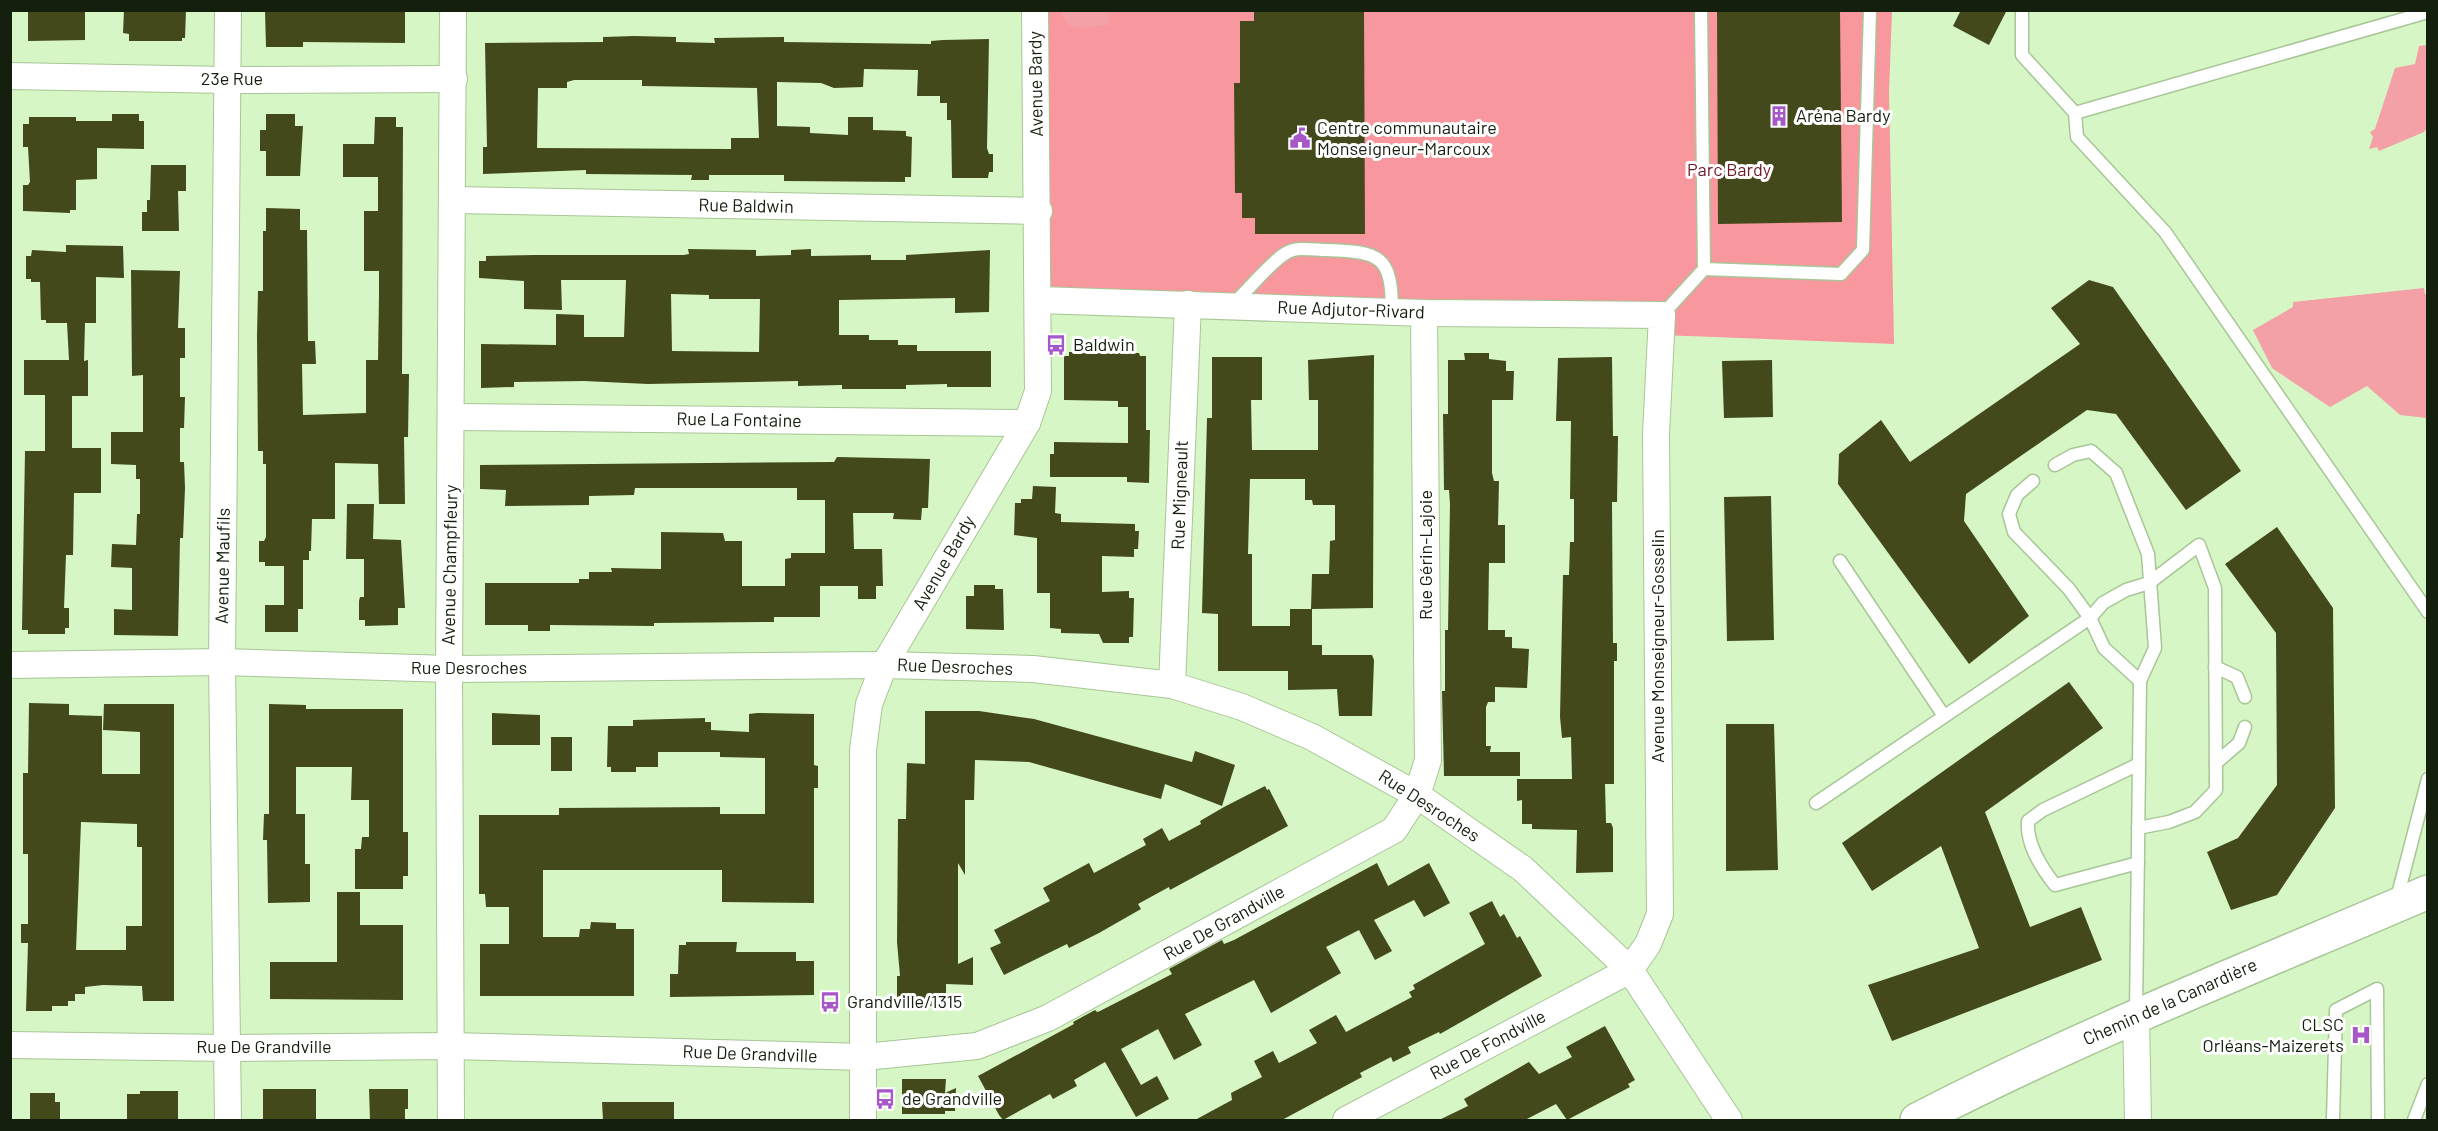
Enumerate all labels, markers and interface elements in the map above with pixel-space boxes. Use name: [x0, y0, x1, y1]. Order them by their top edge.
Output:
street label: Avenue Bardy: [1023, 31, 1047, 137]
street label: 23e Rue: [201, 67, 263, 89]
building icon: Aréna Bardy: [1767, 104, 1791, 128]
place label: Aréna Bardy: [1796, 104, 1890, 126]
place label: Centre communautaire Monseigneur-Marcoux: [1317, 116, 1497, 159]
public building icon: Centre communautaire Monseigneur-Marcoux: [1288, 126, 1312, 150]
park label: Parc Bardy: [1687, 158, 1771, 180]
street label: Rue Baldwin: [698, 193, 794, 217]
street label: Rue Adjutor-Rivard: [1277, 295, 1425, 323]
bus stop icon: Baldwin: [1044, 333, 1068, 357]
place label: Baldwin: [1073, 333, 1135, 355]
street label: Rue La Fontaine: [676, 407, 802, 431]
street label: Rue Migneault: [1166, 440, 1192, 550]
street label: Avenue Champfleury: [437, 484, 461, 645]
street label: Rue Gérin-Lajoie: [1414, 490, 1436, 620]
street label: Avenue Maufils: [210, 508, 234, 624]
street label: Avenue Bardy: [907, 511, 979, 614]
street label: Avenue Monseigneur-Gosselin: [1646, 529, 1668, 763]
street label: Rue Desroches: [896, 653, 1014, 679]
street label: Rue Desroches: [411, 656, 527, 678]
street label: Rue Desroches: [1375, 764, 1484, 846]
street label: Rue De Grandville: [1159, 880, 1288, 965]
street label: Chemin de la Canardière: [2079, 953, 2260, 1049]
bus stop icon: Grandville/1315: [818, 990, 842, 1014]
place label: Grandville/1315: [847, 990, 962, 1012]
street label: Rue De Fondville: [1426, 1004, 1549, 1084]
place label: CLSC Orléans-Maizerets: [2203, 1013, 2344, 1056]
hospital icon: CLSC Orléans-Maizerets: [2349, 1023, 2373, 1047]
street label: Rue De Grandville: [196, 1035, 332, 1057]
street label: Rue De Grandville: [682, 1040, 818, 1066]
bus stop icon: de Grandville: [873, 1087, 897, 1111]
place label: de Grandville: [902, 1087, 1002, 1109]

